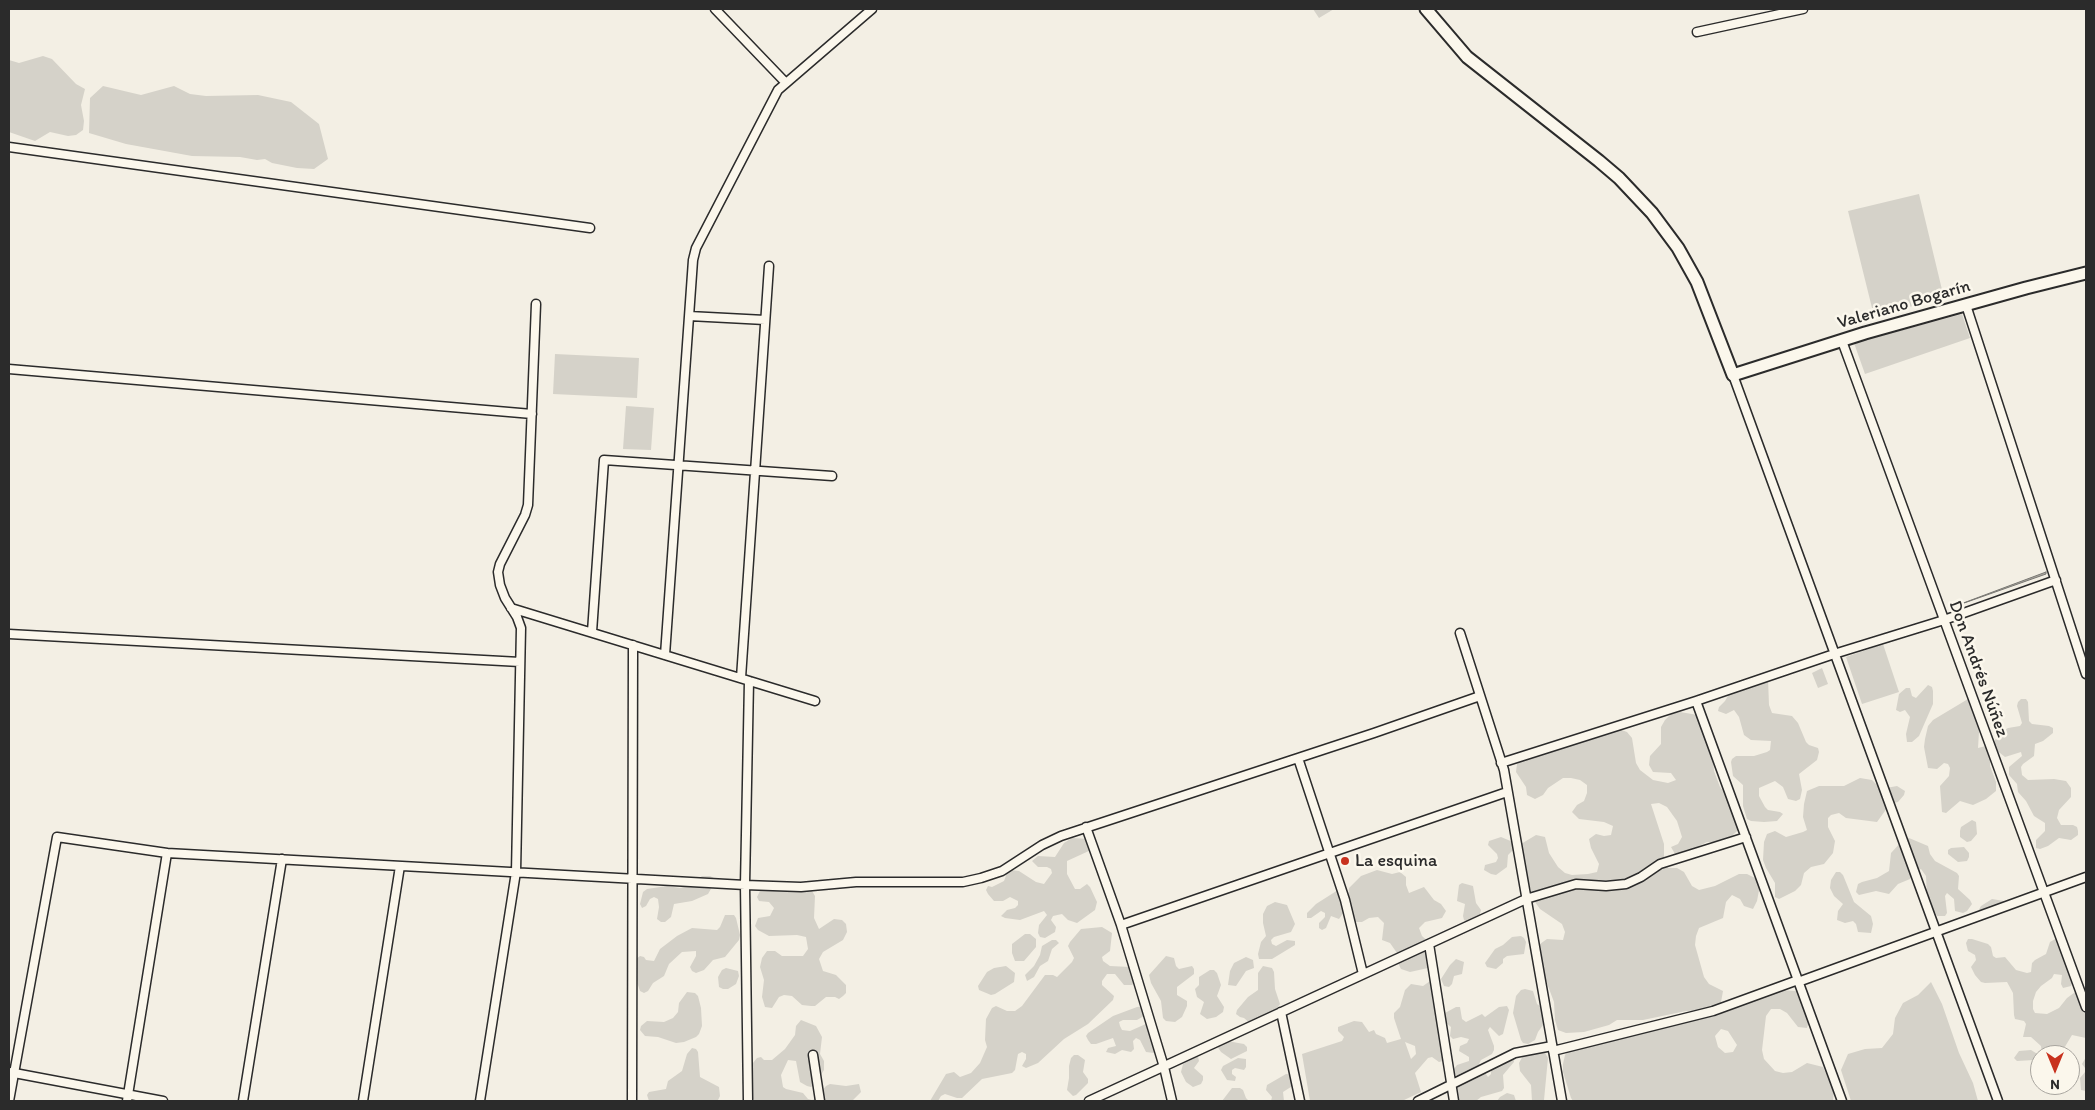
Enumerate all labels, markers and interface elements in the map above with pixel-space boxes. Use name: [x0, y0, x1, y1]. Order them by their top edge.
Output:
street label: Valeriano Bogarín: [1835, 276, 1973, 334]
street label: Don Andrés Núñez: [1943, 598, 2013, 740]
place label: La esquina: [1355, 850, 1437, 872]
marker: La esquina: [1339, 855, 1351, 867]
north arrow: [2030, 1045, 2080, 1095]
text: N: [2050, 1076, 2060, 1093]

